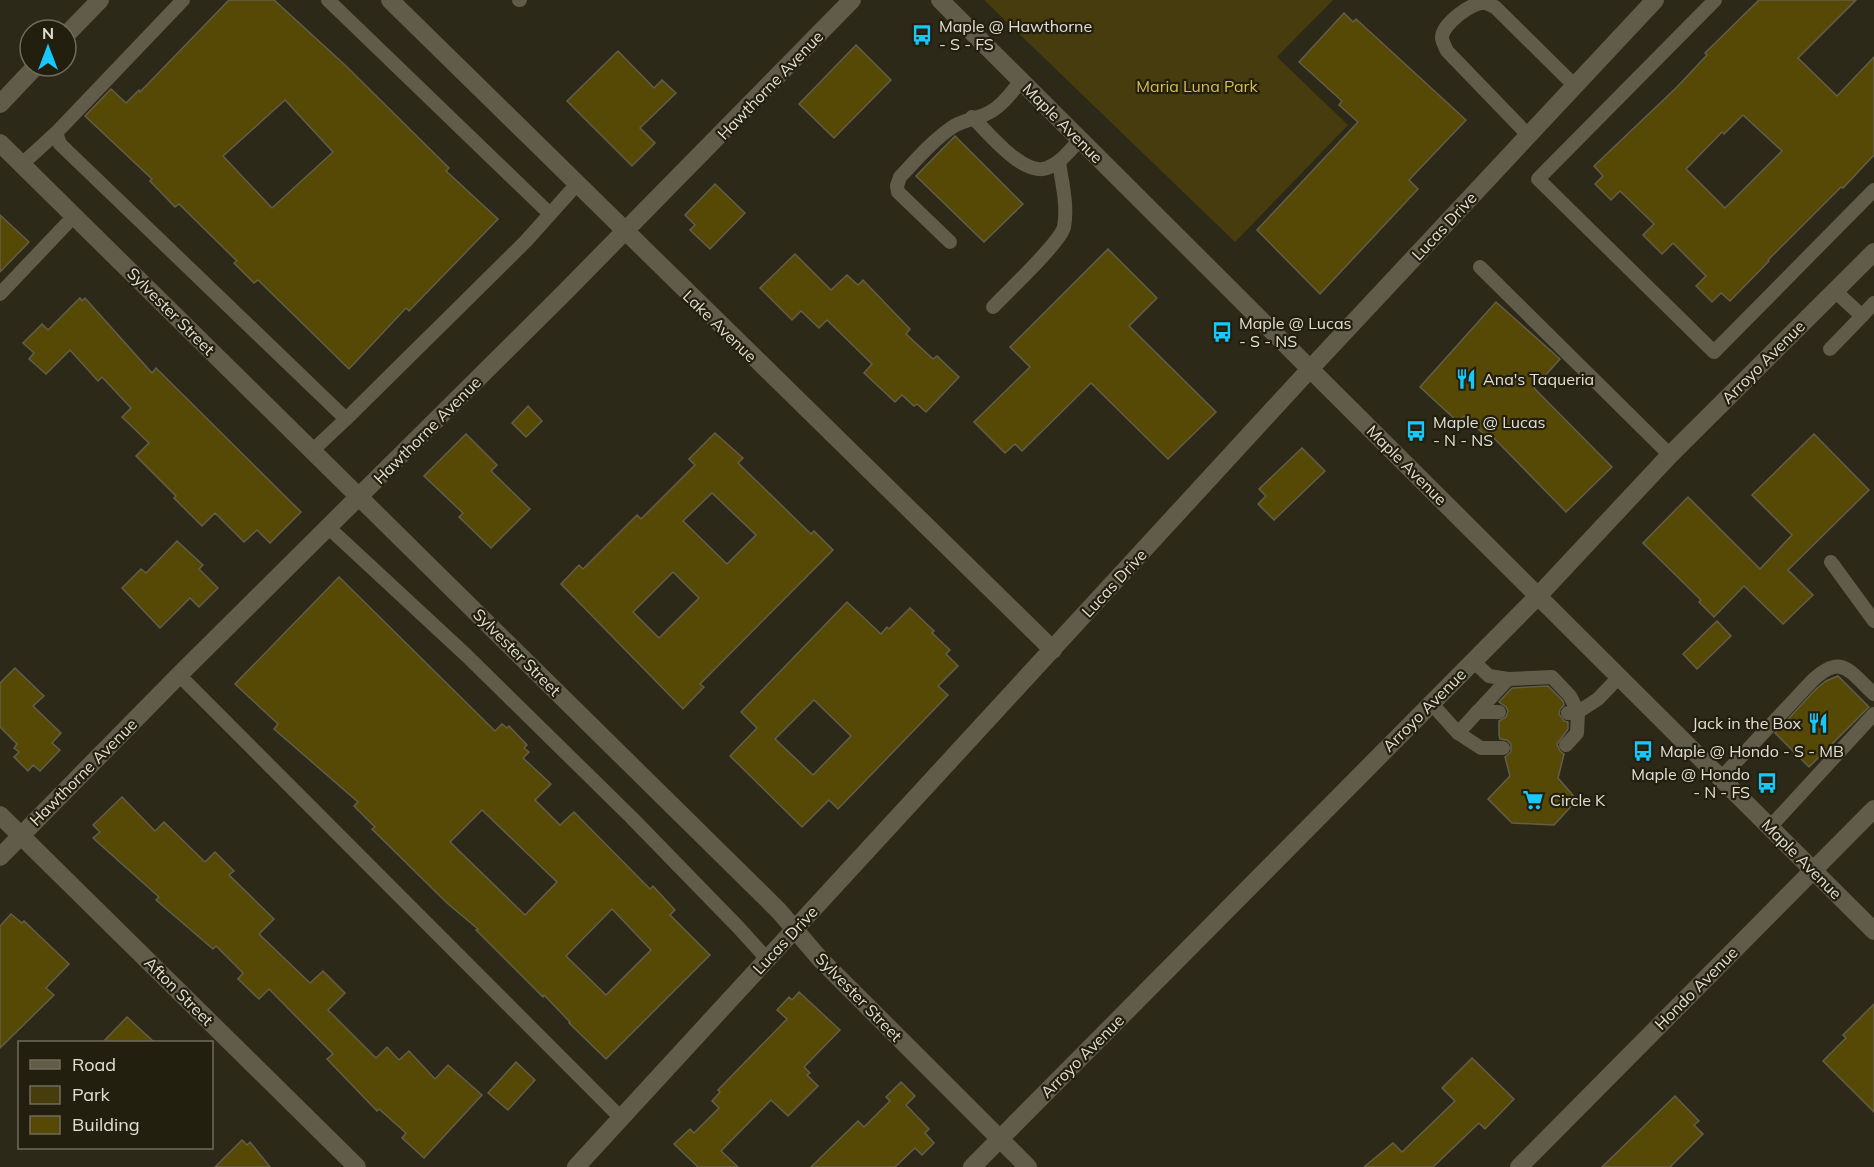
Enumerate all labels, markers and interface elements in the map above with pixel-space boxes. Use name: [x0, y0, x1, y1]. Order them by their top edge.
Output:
place label: Maple @ Hawthorne - S - FS: [939, 16, 1092, 54]
north arrow: [18, 18, 78, 78]
text: N: [42, 23, 54, 43]
bus stop icon: Maple @ Hawthorne - S - FS: [910, 23, 934, 47]
street label: Hawthorne Avenue: [713, 26, 827, 144]
park label: Maria Luna Park: [1136, 76, 1258, 96]
street label: Maple Avenue: [1019, 79, 1107, 167]
street label: Lucas Drive: [1407, 188, 1481, 264]
street label: Sylvester Street: [123, 263, 219, 359]
street label: Lake Avenue: [679, 286, 761, 366]
place label: Maple @ Lucas - S - NS: [1239, 313, 1352, 351]
street label: Arroyo Avenue: [1717, 316, 1809, 408]
bus stop icon: Maple @ Lucas - S - NS: [1210, 320, 1234, 344]
restaurant icon: Ana's Taqueria: [1454, 367, 1478, 391]
place label: Ana's Taqueria: [1483, 369, 1594, 389]
street label: Hawthorne Avenue: [369, 372, 485, 488]
place label: Maple @ Lucas - N - NS: [1433, 412, 1546, 450]
bus stop icon: Maple @ Lucas - N - NS: [1404, 419, 1428, 443]
street label: Maple Avenue: [1363, 421, 1451, 509]
street label: Lucas Drive: [1077, 545, 1151, 621]
street label: Sylvester Street: [469, 604, 565, 700]
street label: Arroyo Avenue: [1378, 664, 1470, 756]
restaurant icon: Jack in the Box: [1806, 711, 1830, 735]
place label: Jack in the Box: [1692, 713, 1801, 733]
street label: Hawthorne Avenue: [25, 714, 141, 830]
bus stop icon: Maple @ Hondo - S - MB: [1631, 739, 1655, 763]
place label: Maple @ Hondo - S - MB: [1660, 741, 1844, 761]
place label: Maple @ Hondo - N - FS: [1631, 764, 1750, 802]
bus stop icon: Maple @ Hondo - N - FS: [1755, 771, 1779, 795]
supermarket icon: Circle K: [1521, 788, 1545, 812]
place label: Circle K: [1550, 790, 1606, 810]
street label: Maple Avenue: [1758, 815, 1846, 903]
street label: Lucas Drive: [748, 902, 822, 978]
street label: Hondo Avenue: [1650, 942, 1742, 1034]
street label: Sylvester Street: [812, 948, 907, 1046]
street label: Afton Street: [140, 952, 218, 1030]
street label: Arroyo Avenue: [1036, 1010, 1128, 1102]
legend: [18, 1041, 213, 1149]
text: Road: [72, 1053, 116, 1076]
text: Park: [72, 1083, 111, 1106]
text: Building: [72, 1113, 140, 1136]

